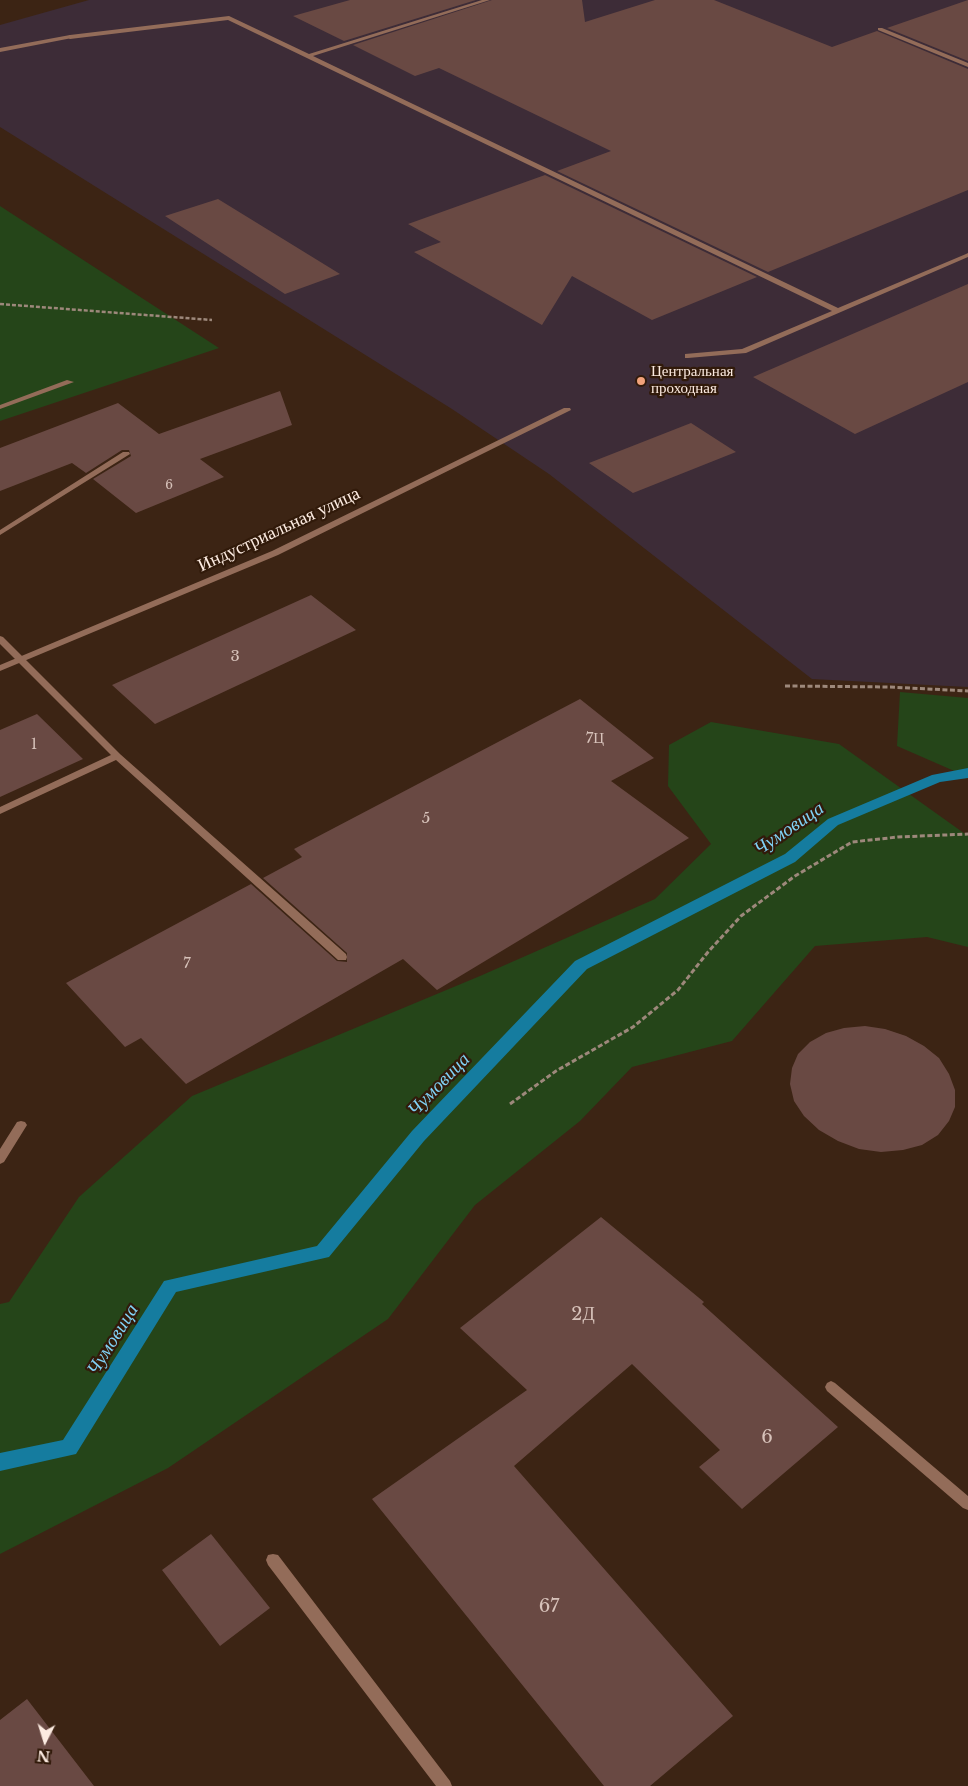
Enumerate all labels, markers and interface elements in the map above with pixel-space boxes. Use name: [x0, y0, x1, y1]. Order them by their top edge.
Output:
place label: Центральная проходная: [651, 363, 733, 398]
marker: Центральная проходная: [635, 375, 647, 387]
house number: 6: [165, 479, 173, 493]
street label: Индустриальная улица: [195, 483, 363, 577]
house number: 3: [230, 648, 240, 666]
house number: 7Ц: [586, 730, 604, 748]
house number: 1: [31, 736, 37, 754]
water label: Чумовица: [750, 797, 828, 861]
house number: 5: [422, 810, 430, 828]
house number: 7: [183, 955, 191, 973]
water label: Чумовица: [403, 1048, 475, 1122]
water label: Чумовица: [82, 1300, 144, 1380]
house number: 2Д: [571, 1304, 595, 1326]
house number: 6: [761, 1427, 773, 1449]
house number: 67: [539, 1596, 559, 1618]
north arrow: [20, 1716, 70, 1766]
text: N: [36, 1746, 51, 1765]

